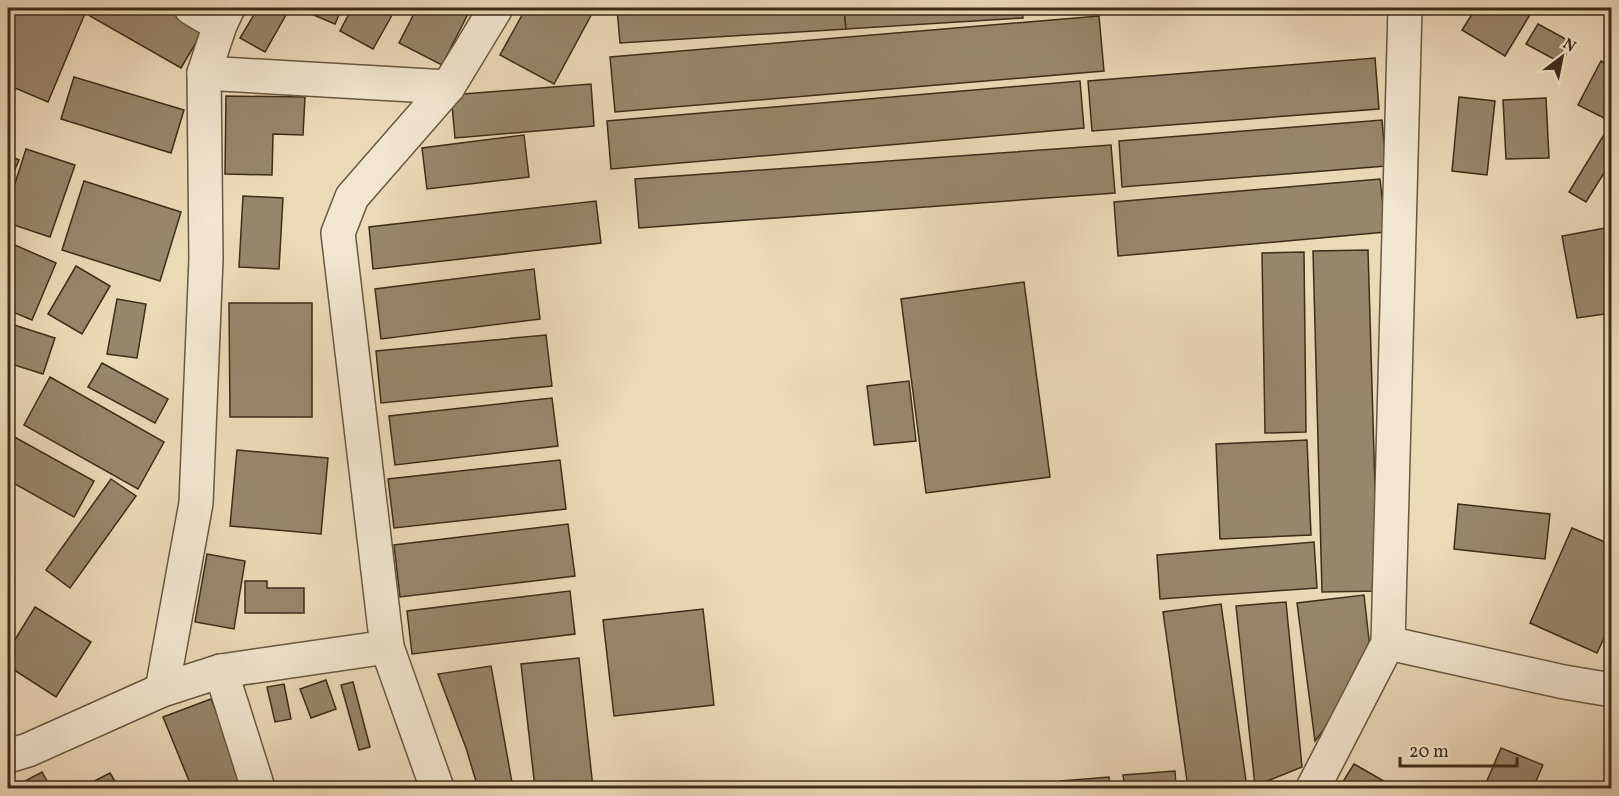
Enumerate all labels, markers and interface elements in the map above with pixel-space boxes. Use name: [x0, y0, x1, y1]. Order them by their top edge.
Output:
north arrow: [1532, 27, 1592, 87]
text: N: [1558, 34, 1580, 59]
scale bar: [1400, 730, 1517, 768]
text: 20 m: [1409, 740, 1449, 765]

